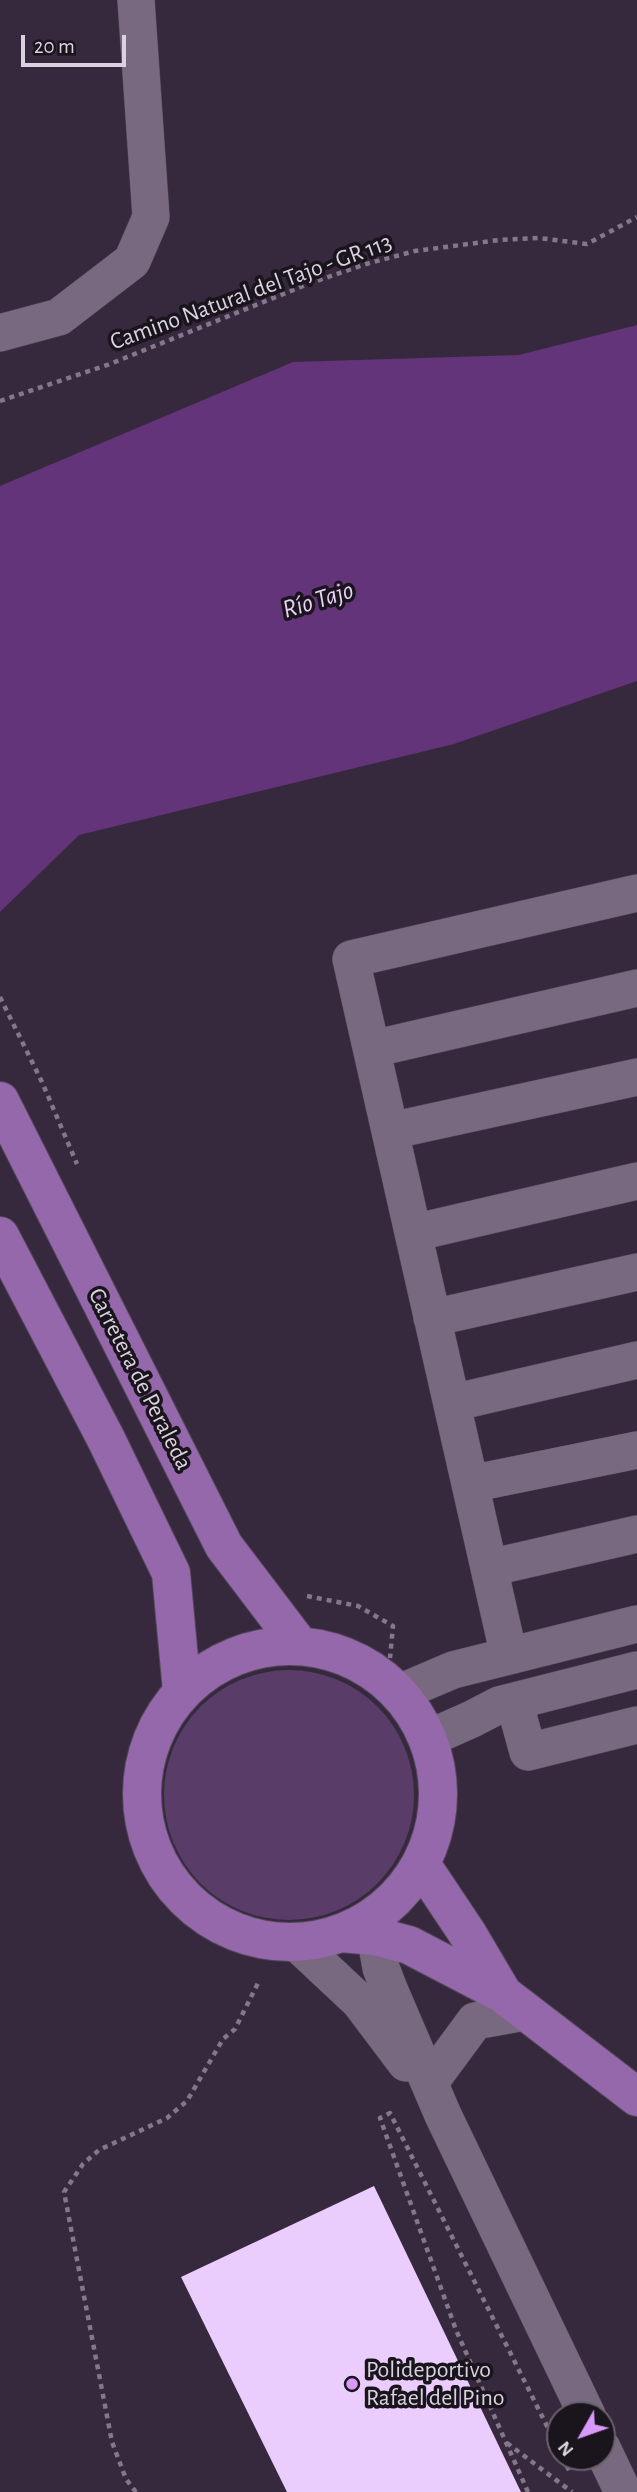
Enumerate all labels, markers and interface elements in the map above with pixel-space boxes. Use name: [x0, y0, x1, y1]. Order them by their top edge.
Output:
scale bar: [24, 21, 130, 65]
text: 20 m: [34, 36, 75, 57]
street label: Camino Natural del Tajo - GR 113: [106, 228, 396, 356]
water label: Río Tajo: [279, 574, 357, 626]
street label: Carretera de Peraleda: [82, 1283, 198, 1475]
place label: Polideportivo Rafael del Pino: [366, 2356, 505, 2412]
marker: Polideportivo Rafael del Pino: [344, 2376, 360, 2392]
north arrow: [546, 2401, 616, 2471]
text: N: [555, 2437, 578, 2460]

